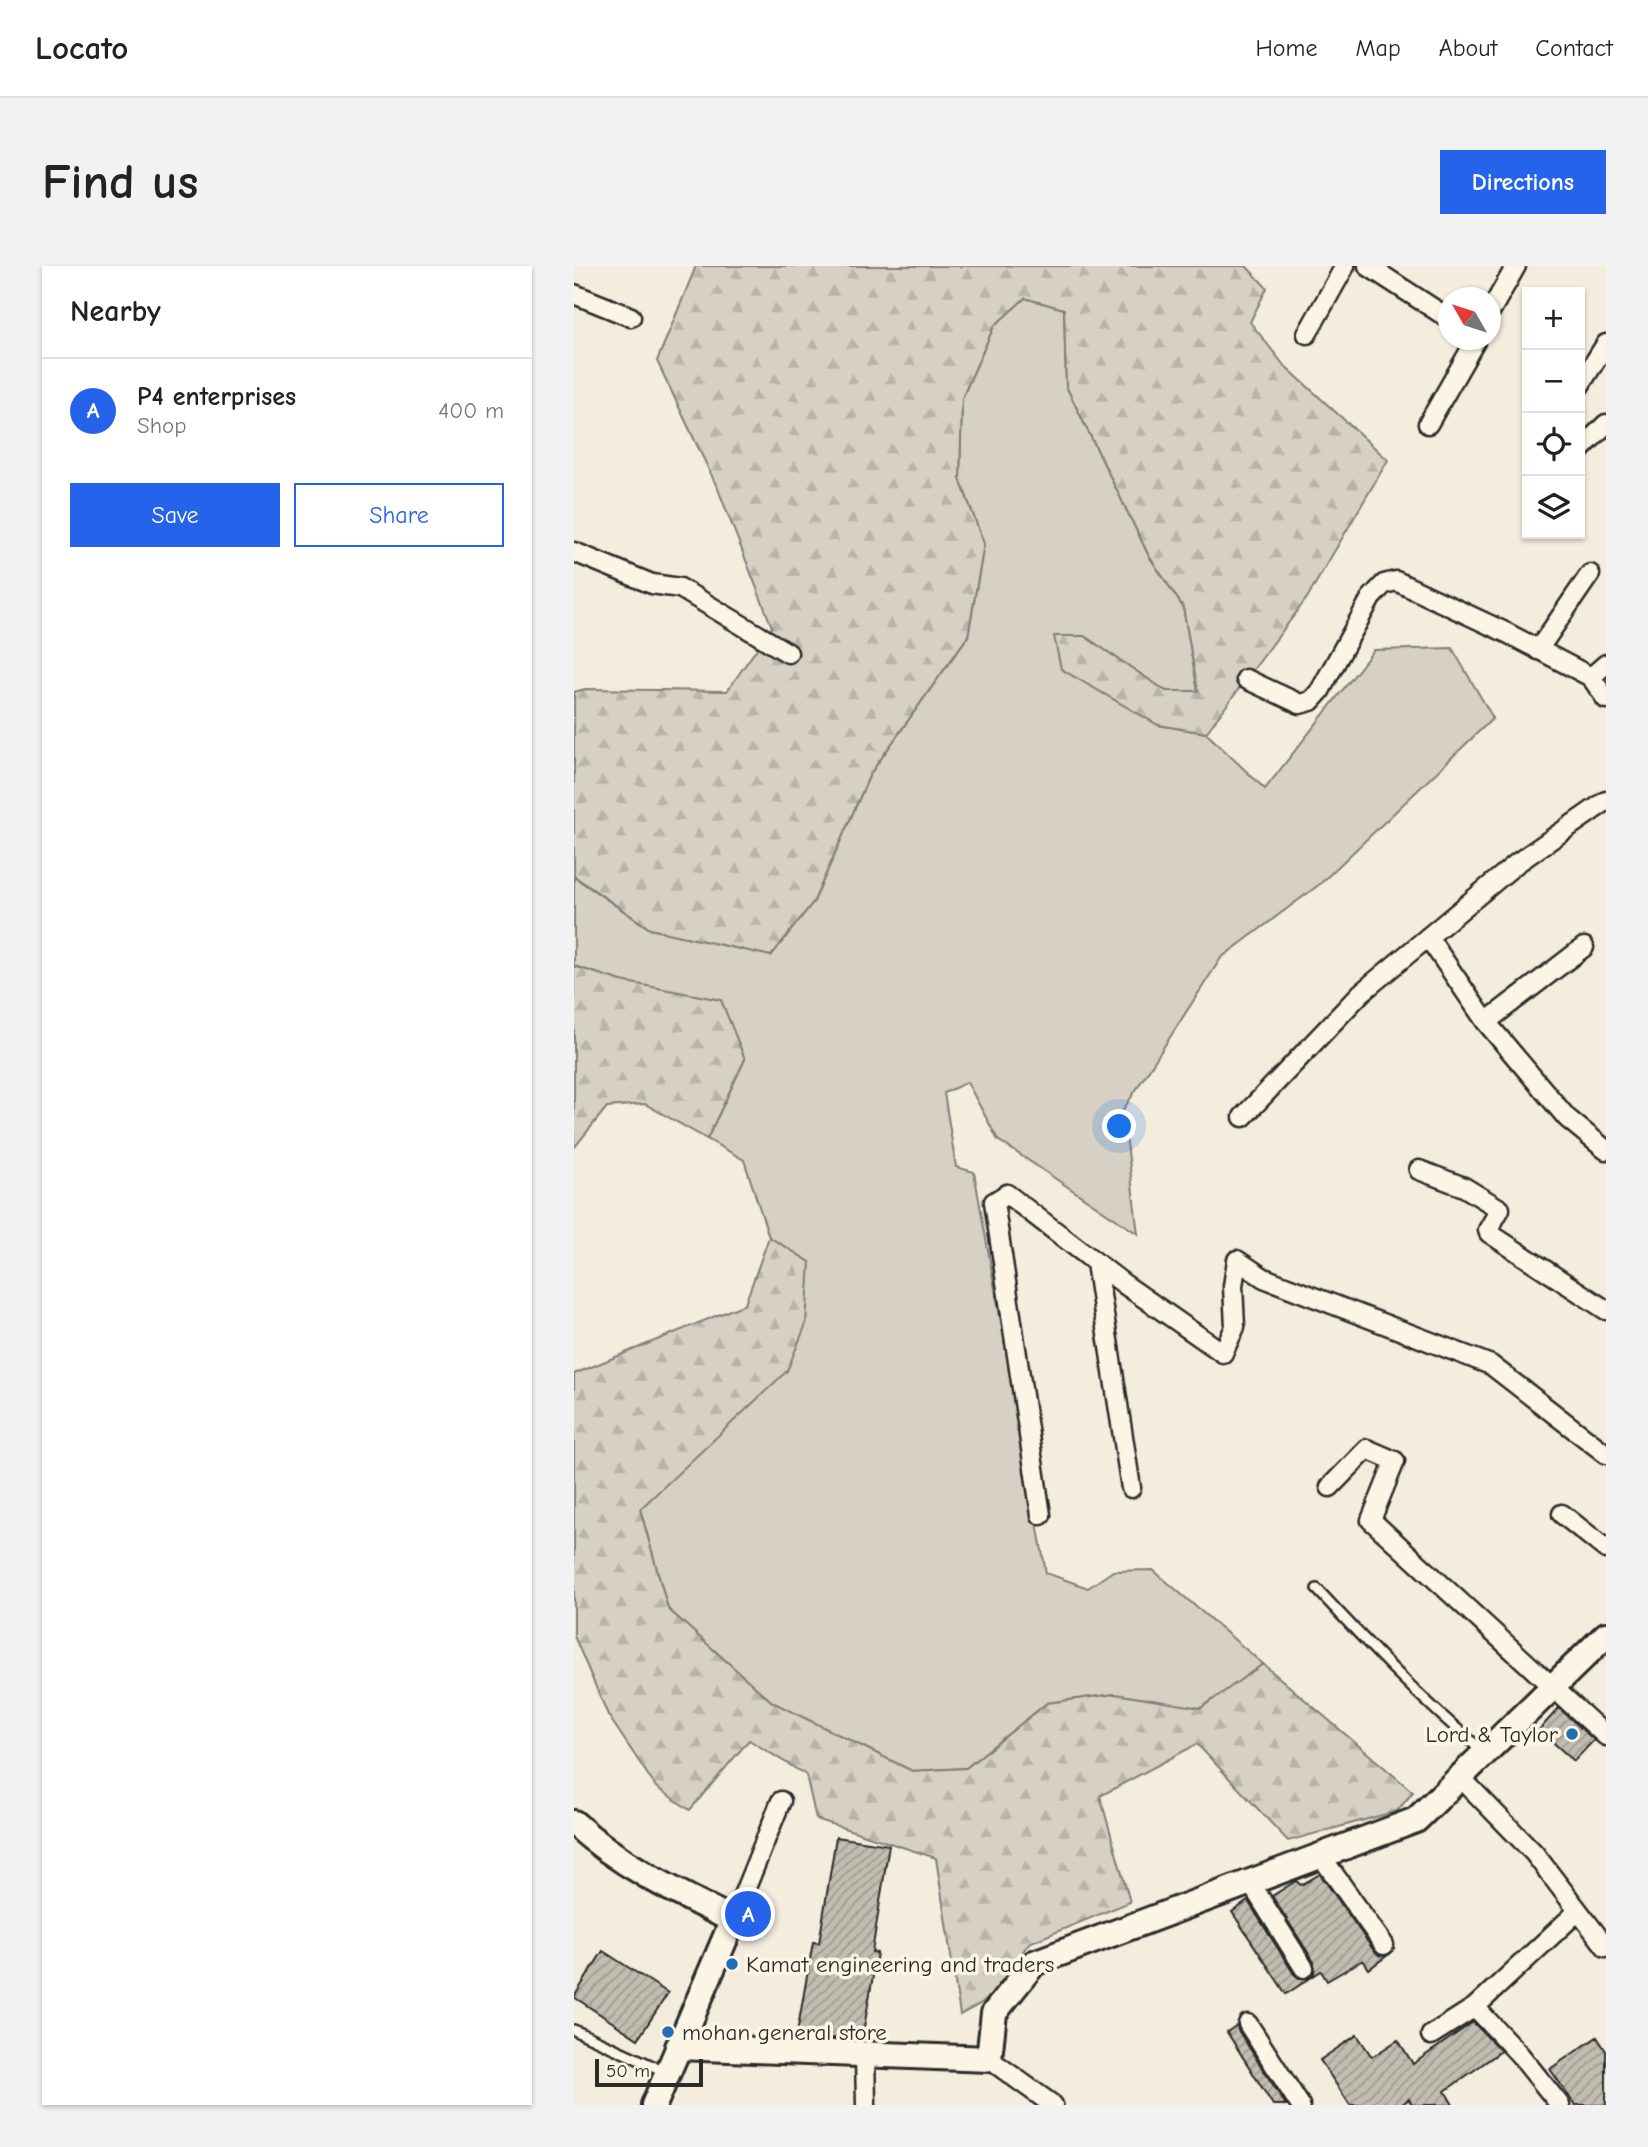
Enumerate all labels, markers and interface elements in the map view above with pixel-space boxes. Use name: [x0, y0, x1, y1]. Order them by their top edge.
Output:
text: Locato: [35, 29, 128, 67]
text: Home: [1256, 34, 1317, 62]
text: Map: [1355, 34, 1401, 62]
text: About: [1439, 34, 1497, 62]
text: Contact: [1535, 34, 1613, 62]
button: Directions: [1440, 150, 1606, 214]
text: Find us: [42, 154, 198, 210]
north arrow: [1438, 287, 1501, 350]
map controls: [1522, 287, 1585, 539]
button: +: [1522, 287, 1585, 350]
text: Nearby: [70, 294, 161, 329]
button: −: [1522, 350, 1585, 413]
text: P4 enterprises: [137, 382, 296, 412]
text: A: [87, 397, 99, 424]
text: 400 m: [438, 397, 504, 424]
text: Shop: [137, 412, 186, 439]
button: locate: [1522, 413, 1585, 476]
button: layers: [1522, 476, 1585, 539]
button: Save: [70, 483, 280, 547]
button: Share: [294, 483, 504, 547]
your location: [1102, 1109, 1136, 1143]
place label: Lord & Taylor: [1426, 1721, 1559, 1748]
marker: Lord & Taylor: [1564, 1726, 1580, 1742]
pin: A: [725, 1888, 771, 1940]
place label: Kamat engineering and traders: [746, 1951, 1054, 1978]
marker: Kamat engineering and traders: [724, 1956, 740, 1972]
place label: mohan general store: [682, 2019, 887, 2046]
marker: mohan general store: [660, 2024, 676, 2040]
scale bar: [595, 2056, 704, 2088]
text: 50 m: [606, 2060, 650, 2082]

